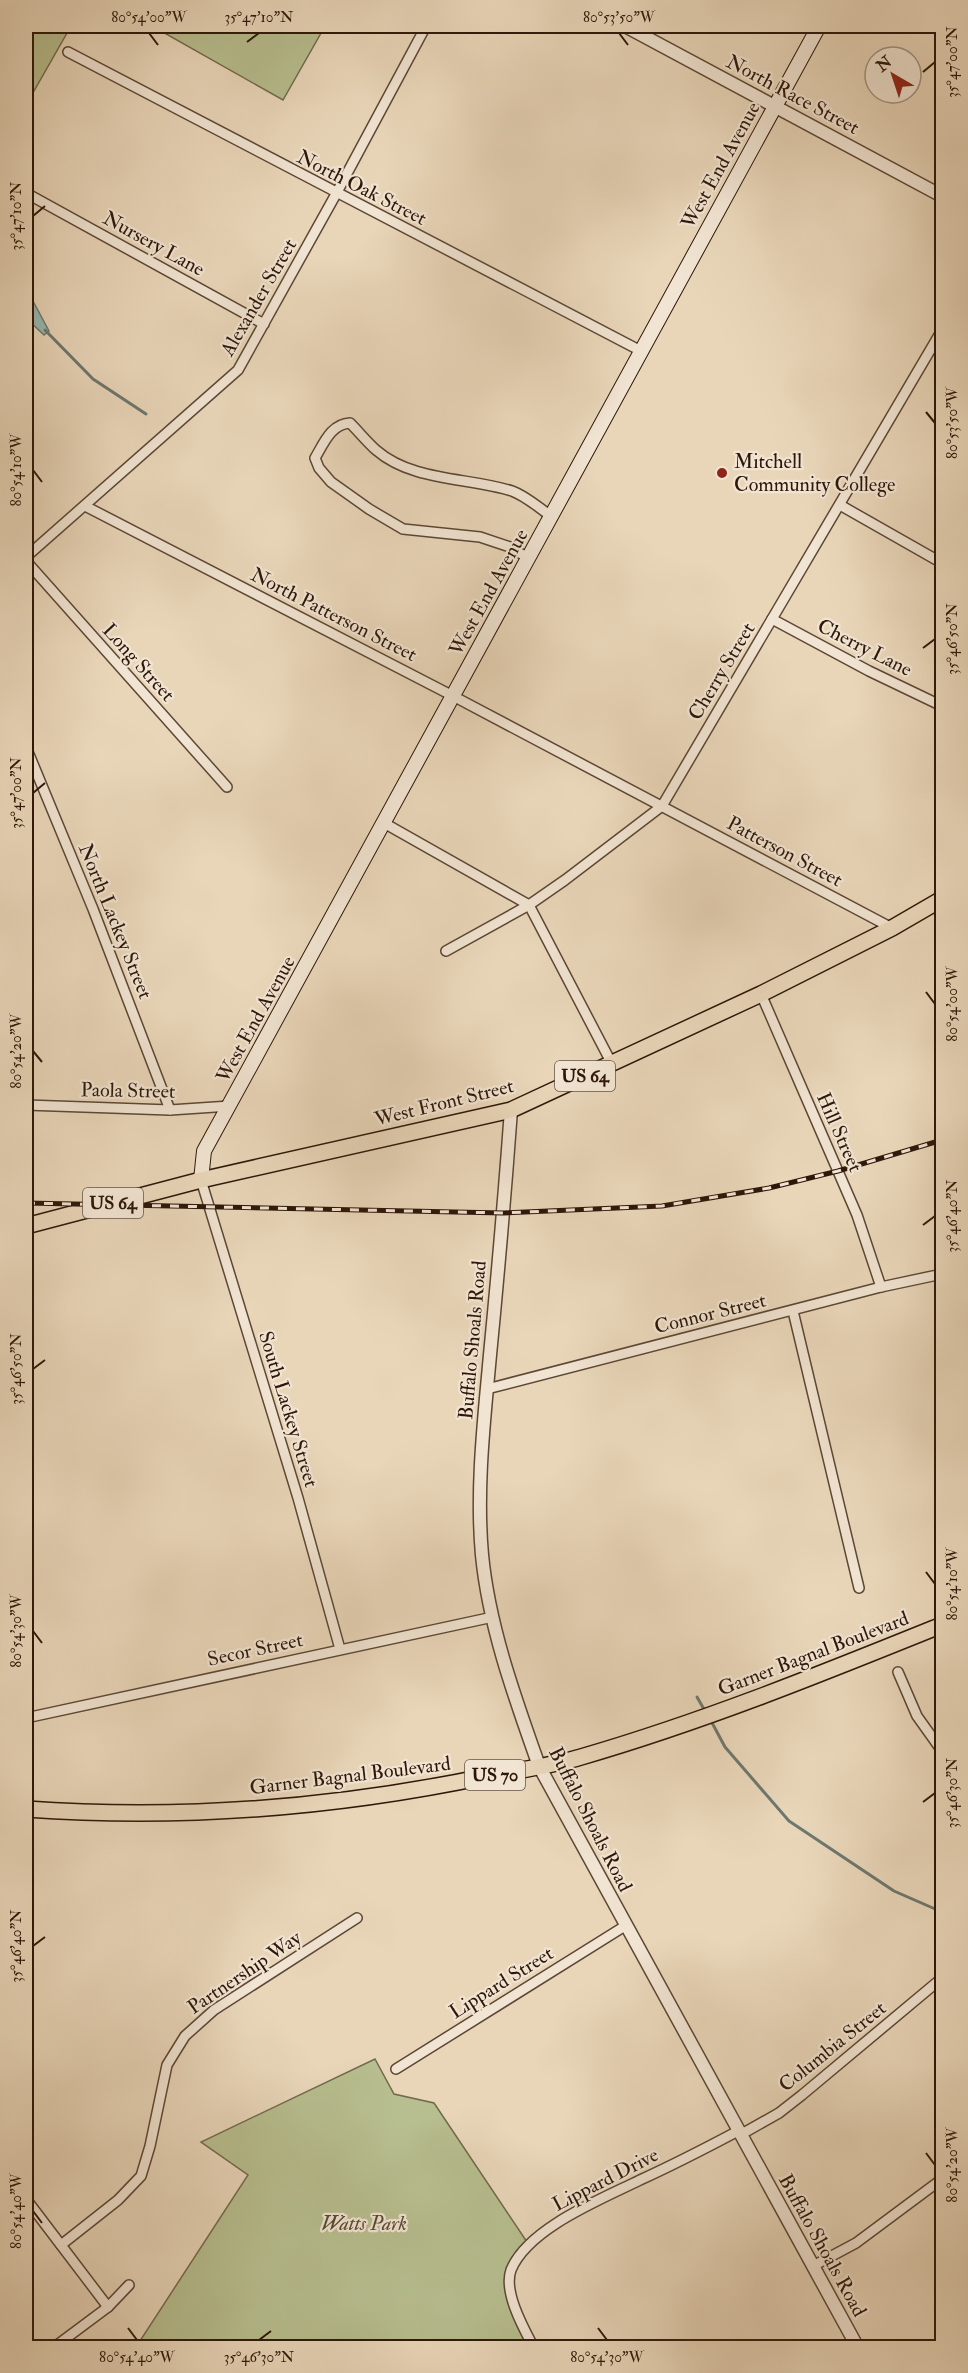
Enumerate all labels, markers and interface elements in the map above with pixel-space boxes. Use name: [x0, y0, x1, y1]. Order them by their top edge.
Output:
text: 80°54'00"W: [111, 8, 187, 27]
text: 35°47'10"N: [224, 8, 294, 27]
text: 80°53'50"W: [583, 8, 656, 27]
text: 35°47'00"N: [943, 26, 962, 98]
north arrow: [863, 45, 923, 105]
street label: North Race Street: [722, 49, 864, 140]
text: N: [872, 51, 897, 77]
street label: West End Avenue: [675, 97, 766, 234]
street label: North Oak Street: [293, 144, 431, 231]
text: 35°47'10"N: [7, 181, 26, 251]
street label: Nursery Lane: [99, 205, 209, 282]
street label: Alexander Street: [214, 234, 302, 361]
text: 80°53'50"W: [943, 386, 962, 459]
text: 80°54'10"W: [7, 433, 26, 506]
place label: Mitchell Community College: [734, 449, 895, 497]
marker: Mitchell Community College: [715, 466, 729, 480]
street label: West End Avenue: [443, 524, 534, 661]
street label: North Patterson Street: [247, 562, 421, 667]
text: 35°46'50"N: [943, 603, 962, 675]
street label: Cherry Lane: [813, 613, 916, 682]
street label: Cherry Street: [682, 617, 761, 725]
street label: Long Street: [97, 618, 181, 707]
text: 35°47'00"N: [7, 757, 26, 829]
street label: Patterson Street: [723, 810, 847, 893]
street label: North Lackey Street: [73, 840, 158, 1003]
street label: West End Avenue: [210, 951, 301, 1088]
text: 80°54'00"W: [943, 966, 962, 1042]
text: 80°54'20"W: [7, 1013, 26, 1089]
road number: US 64: [555, 1061, 615, 1091]
street label: West Front Street: [371, 1073, 517, 1132]
street label: Paola Street: [80, 1077, 176, 1104]
street label: Hill Street: [811, 1089, 868, 1176]
text: 35°46'40"N: [943, 1179, 962, 1252]
road number: US 64: [83, 1188, 143, 1218]
street label: Buffalo Shoals Road: [453, 1259, 492, 1421]
street label: Connor Street: [652, 1287, 769, 1339]
street label: South Lackey Street: [253, 1328, 324, 1491]
text: 35°46'50"N: [7, 1333, 26, 1405]
text: 80°54'10"W: [943, 1547, 962, 1620]
text: 80°54'30"W: [7, 1594, 26, 1668]
street label: Garner Bagnal Boulevard: [714, 1605, 912, 1701]
street label: Secor Street: [205, 1627, 306, 1672]
street label: Buffalo Shoals Road: [543, 1743, 638, 1896]
street label: Garner Bagnal Boulevard: [248, 1751, 452, 1800]
text: 35°46'30"N: [943, 1757, 962, 1828]
road number: US 70: [465, 1760, 525, 1790]
text: 35°46'40"N: [7, 1909, 26, 1982]
street label: Partnership Way: [183, 1925, 307, 2020]
street label: Lippard Street: [445, 1940, 559, 2025]
street label: Columbia Street: [774, 1995, 891, 2097]
text: 80°54'20"W: [943, 2127, 962, 2203]
street label: Lippard Drive: [548, 2142, 663, 2218]
street label: Buffalo Shoals Road: [773, 2169, 872, 2321]
text: 80°54'40"W: [7, 2172, 26, 2249]
park label: Watts Park: [321, 2211, 407, 2236]
text: 80°54'40"W: [99, 2348, 176, 2367]
text: 35°46'30"N: [224, 2348, 295, 2367]
text: 80°54'30"W: [570, 2348, 644, 2367]

